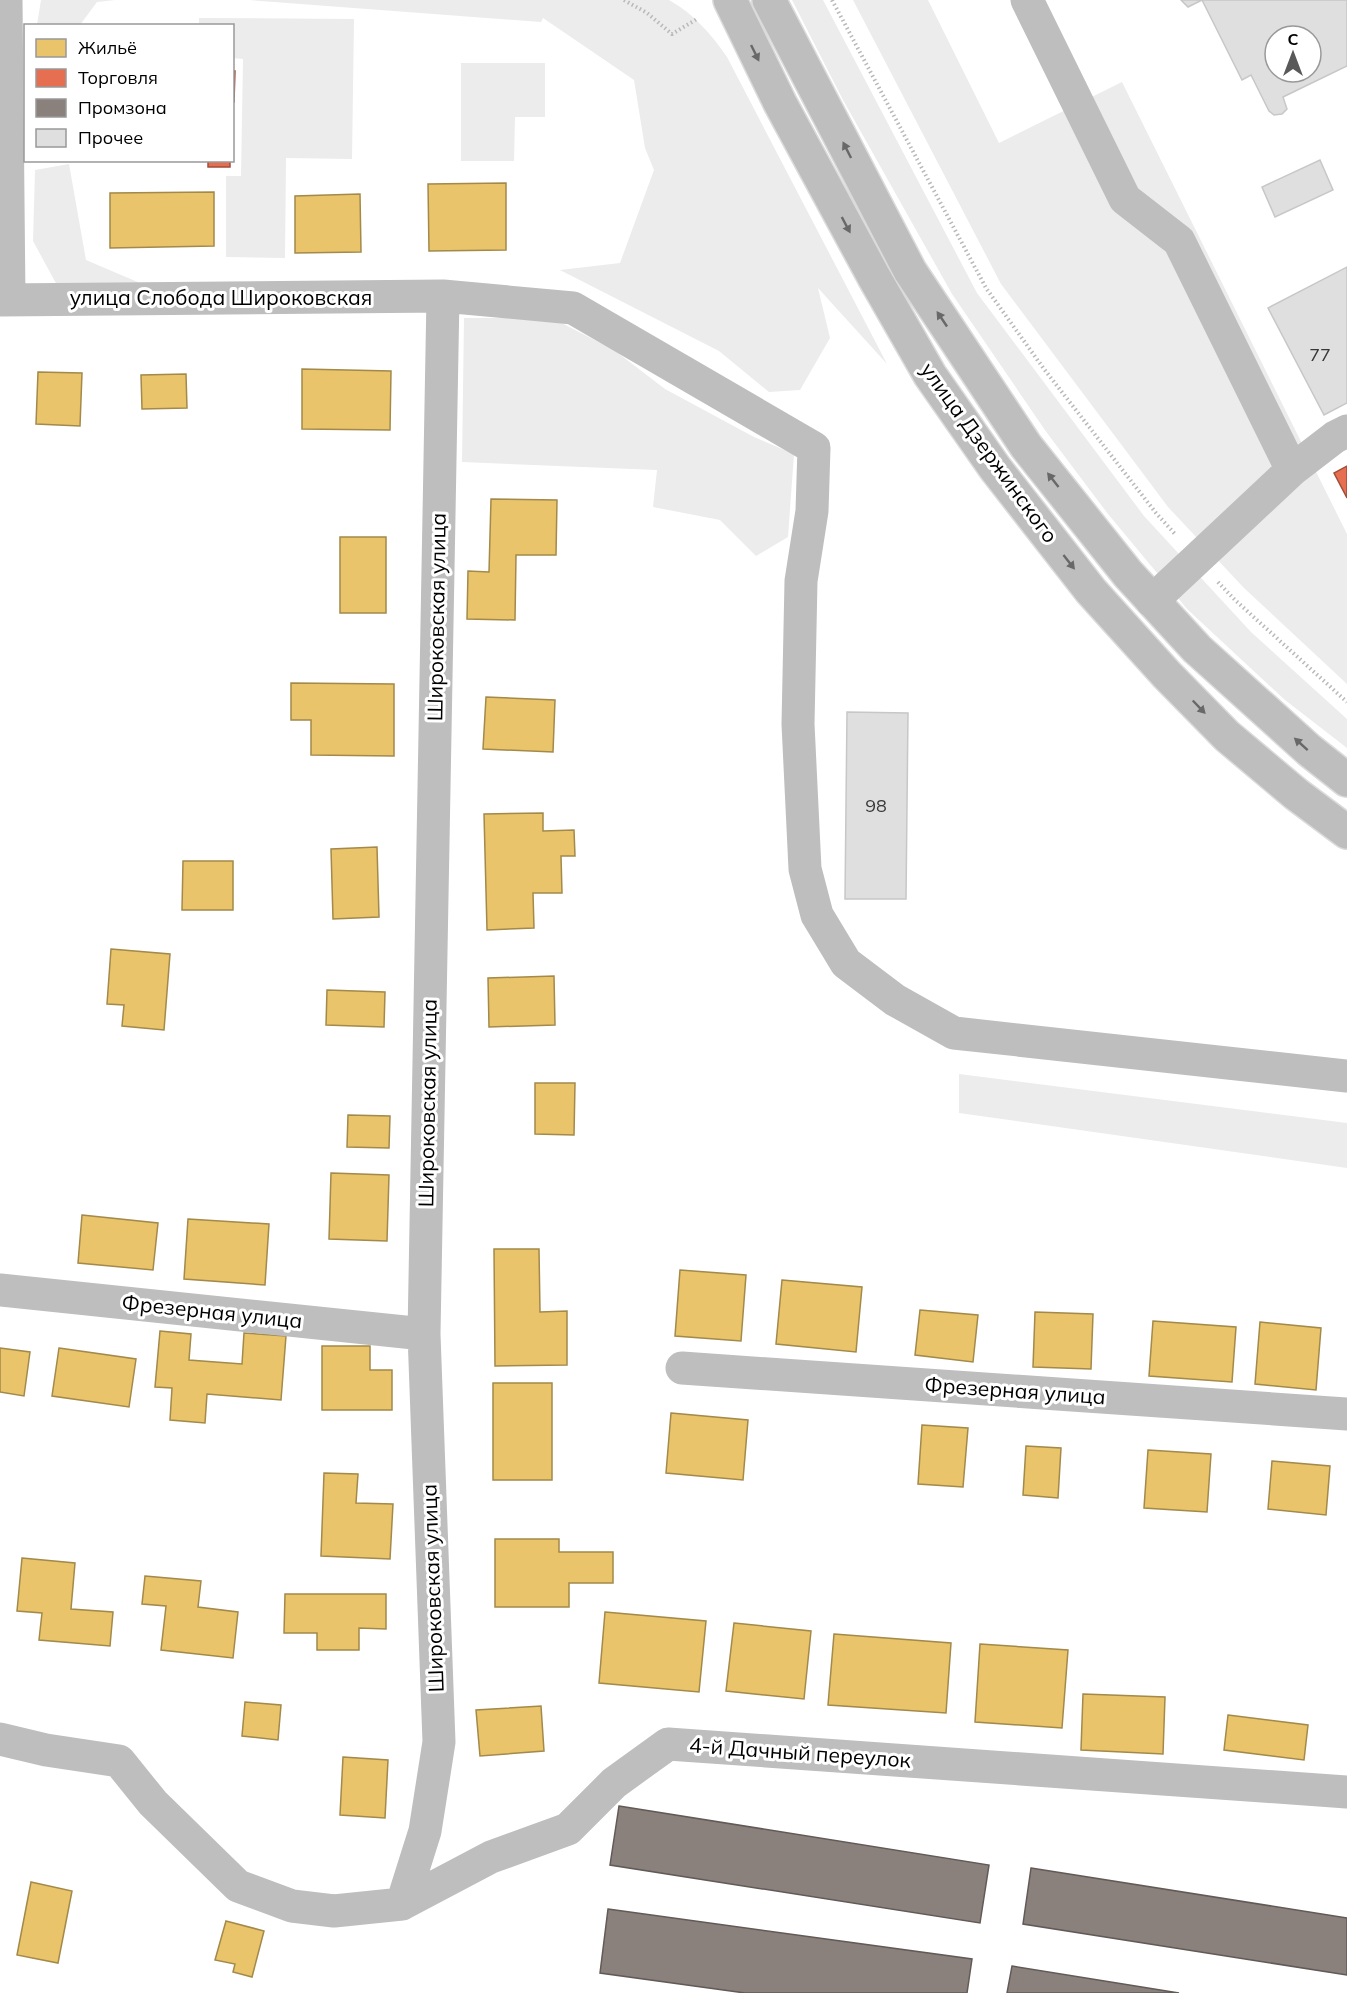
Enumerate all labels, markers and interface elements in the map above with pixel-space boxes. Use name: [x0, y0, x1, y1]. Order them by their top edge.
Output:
legend: [24, 24, 234, 162]
north arrow: [1263, 24, 1323, 84]
text: С: [1288, 29, 1299, 49]
text: Жильё: [78, 36, 137, 59]
one-way arrow: [751, 44, 760, 61]
text: Торговля: [78, 66, 158, 89]
text: Промзона: [78, 96, 167, 119]
text: Прочее: [78, 126, 143, 149]
one-way arrow: [842, 141, 852, 159]
one-way arrow: [841, 217, 851, 234]
street label: улица Слобода Широковская: [70, 284, 372, 310]
one-way arrow: [937, 311, 948, 328]
house number: 77: [1309, 343, 1331, 366]
street label: улица Дзержинского: [916, 357, 1064, 548]
one-way arrow: [1046, 472, 1059, 488]
street label: Широковская улица: [421, 513, 451, 721]
one-way arrow: [1063, 554, 1075, 570]
one-way arrow: [1192, 700, 1206, 715]
one-way arrow: [1295, 737, 1309, 751]
house number: 98: [865, 794, 887, 817]
street label: Широковская улица: [412, 999, 442, 1207]
street label: Фрезерная улица: [121, 1289, 304, 1333]
street label: Фрезерная улица: [924, 1371, 1106, 1409]
street label: Широковская улица: [415, 1483, 449, 1693]
street label: 4-й Дачный переулок: [688, 1731, 912, 1773]

